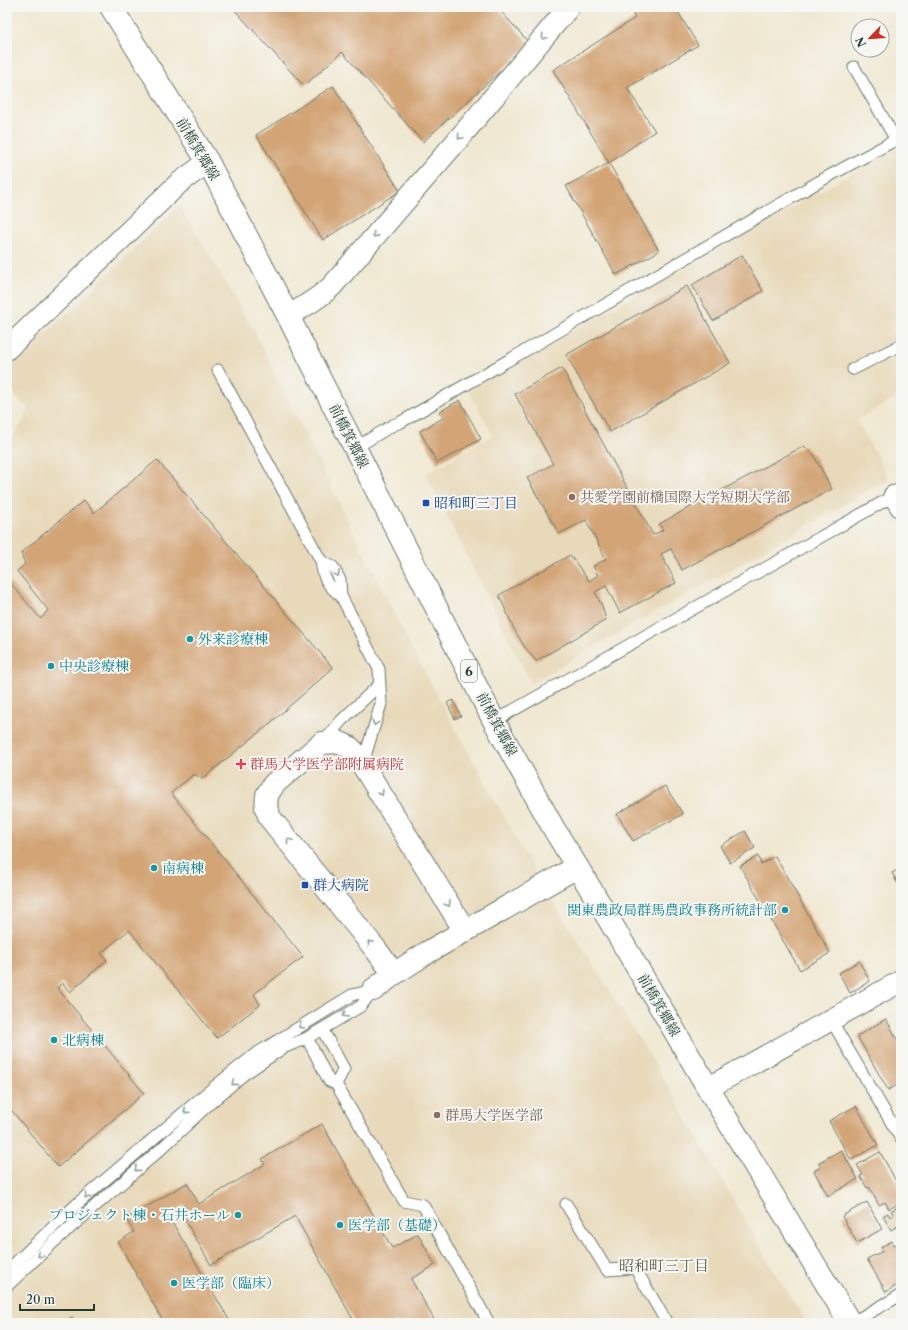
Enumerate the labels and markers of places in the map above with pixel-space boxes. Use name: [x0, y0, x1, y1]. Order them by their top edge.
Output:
place label: 共愛学園前橋国際大学短期大学部: [580, 488, 790, 506]
marker: 共愛学園前橋国際大学短期大学部: [567, 492, 577, 502]
place label: 昭和町三丁目: [434, 494, 518, 512]
marker: 昭和町三丁目: [421, 498, 431, 508]
place label: 外来診療棟: [198, 630, 268, 648]
marker: 外来診療棟: [185, 634, 195, 644]
place label: 中央診療棟: [59, 657, 129, 675]
marker: 中央診療棟: [46, 661, 56, 671]
place label: 群馬大学医学部附属病院: [250, 755, 404, 773]
marker: 群馬大学医学部附属病院: [235, 758, 247, 770]
place label: 南病棟: [162, 859, 204, 877]
marker: 南病棟: [149, 863, 159, 873]
place label: 群大病院: [313, 876, 369, 894]
marker: 群大病院: [300, 880, 310, 890]
place label: 関東農政局群馬農政事務所統計部: [567, 901, 777, 919]
marker: 関東農政局群馬農政事務所統計部: [780, 905, 790, 915]
place label: 北病棟: [62, 1031, 104, 1049]
marker: 北病棟: [49, 1035, 59, 1045]
place label: 群馬大学医学部: [445, 1106, 543, 1124]
marker: 群馬大学医学部: [432, 1110, 442, 1120]
place label: プロジェクト棟・石井ホール: [49, 1206, 230, 1224]
marker: プロジェクト棟・石井ホール: [233, 1210, 243, 1220]
place label: 医学部（基礎）: [348, 1216, 446, 1234]
marker: 医学部（基礎）: [335, 1220, 345, 1230]
place label: 医学部（臨床）: [182, 1274, 280, 1292]
marker: 医学部（臨床）: [169, 1278, 179, 1288]

